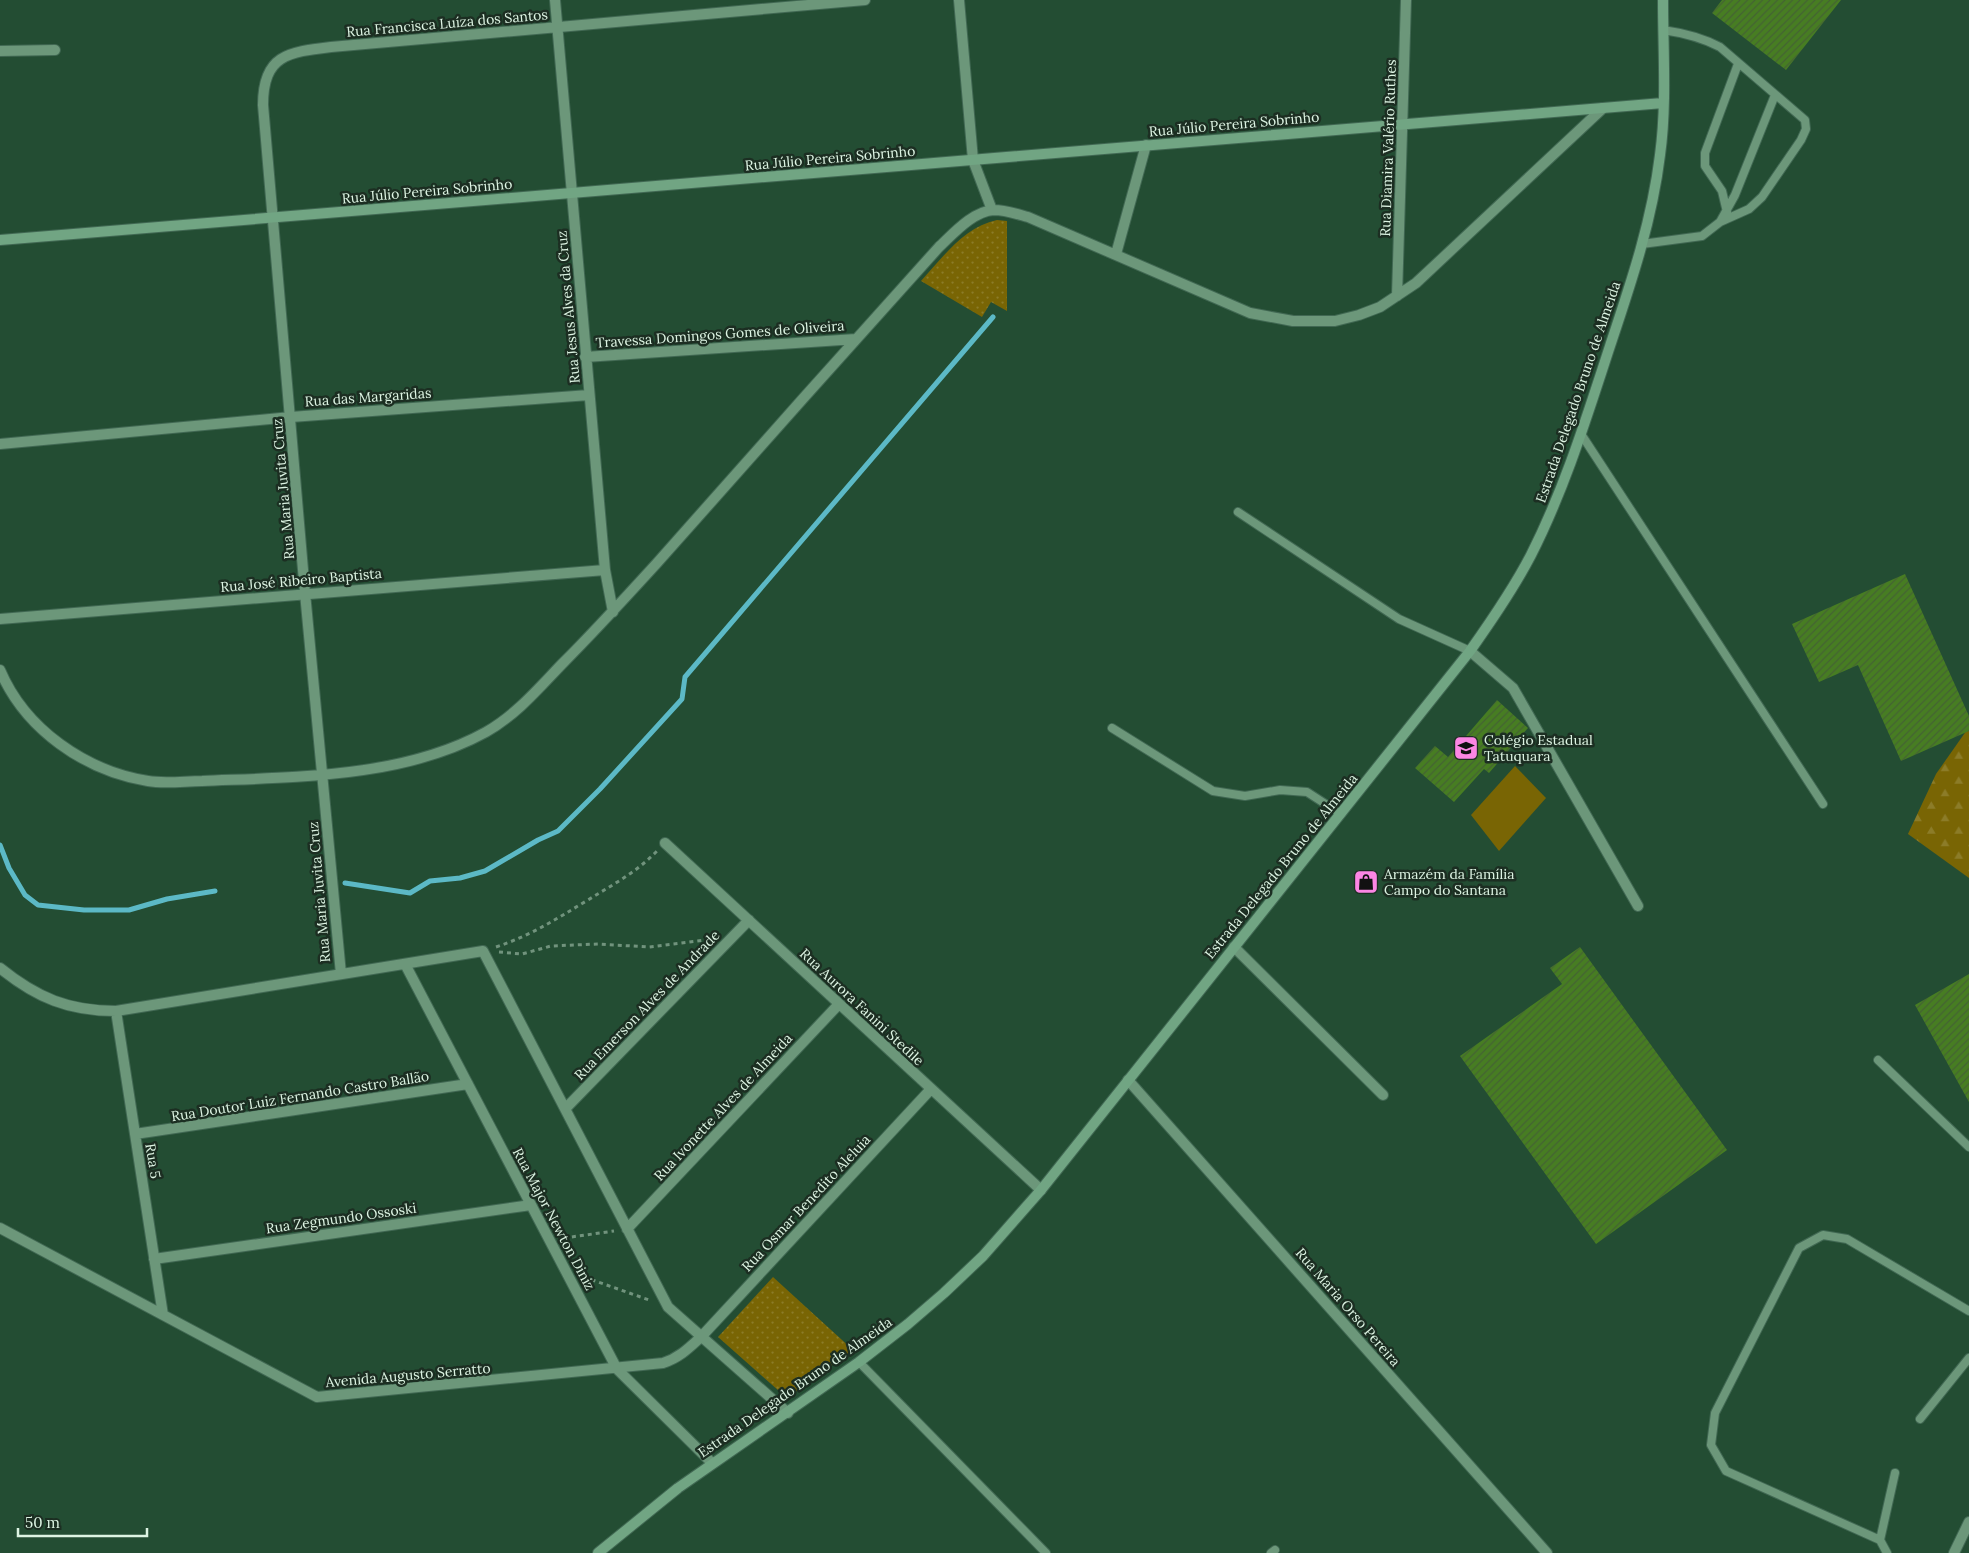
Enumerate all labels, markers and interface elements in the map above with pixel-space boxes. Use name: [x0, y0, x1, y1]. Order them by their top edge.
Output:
street label: Rua Francisca Luíza dos Santos: [345, 5, 549, 41]
street label: Rua Diamira Valério Ruthes: [1376, 59, 1400, 237]
street label: Rua Júlio Pereira Sobrinho: [1148, 108, 1320, 140]
street label: Rua Júlio Pereira Sobrinho: [744, 142, 916, 174]
street label: Rua Júlio Pereira Sobrinho: [341, 175, 513, 207]
street label: Rua Jesus Alves da Cruz: [552, 230, 584, 384]
street label: Estrada Delegado Bruno de Almeida: [1532, 279, 1624, 505]
street label: Travessa Domingos Gomes de Oliveira: [595, 316, 845, 352]
street label: Rua das Margaridas: [304, 384, 432, 410]
street label: Rua Maria Juvita Cruz: [268, 418, 298, 560]
street label: Rua José Ribeiro Baptista: [219, 564, 383, 596]
place label: Colégio Estadual Tatuquara: [1484, 731, 1593, 765]
school or university icon: Colégio Estadual Tatuquara: [1453, 735, 1479, 761]
street label: Estrada Delegado Bruno de Almeida: [1201, 770, 1361, 962]
street label: Rua Maria Juvita Cruz: [304, 821, 334, 963]
place label: Armazém da Família Campo do Santana: [1383, 865, 1514, 899]
shop icon: Armazém da Família Campo do Santana: [1353, 869, 1379, 895]
street label: Rua Emerson Alves de Andrade: [571, 926, 724, 1084]
street label: Rua Aurora Fanini Stedile: [796, 945, 928, 1070]
street label: Rua Ivonette Alves de Almeida: [650, 1030, 796, 1184]
street label: Rua Doutor Luiz Fernando Castro Ballão: [170, 1067, 430, 1125]
street label: Rua Osmar Benedito Aleluia: [738, 1131, 874, 1275]
street label: Rua 5: [141, 1142, 165, 1180]
street label: Rua Major Newton Diniz: [509, 1145, 599, 1293]
street label: Rua Zegmundo Ossoski: [265, 1199, 417, 1237]
street label: Rua Maria Orso Pereira: [1292, 1244, 1404, 1370]
street label: Estrada Delegado Bruno de Almeida: [694, 1313, 896, 1461]
street label: Avenida Augusto Serratto: [324, 1359, 491, 1391]
scale bar: [18, 1506, 146, 1538]
text: 50 m: [25, 1513, 60, 1532]

